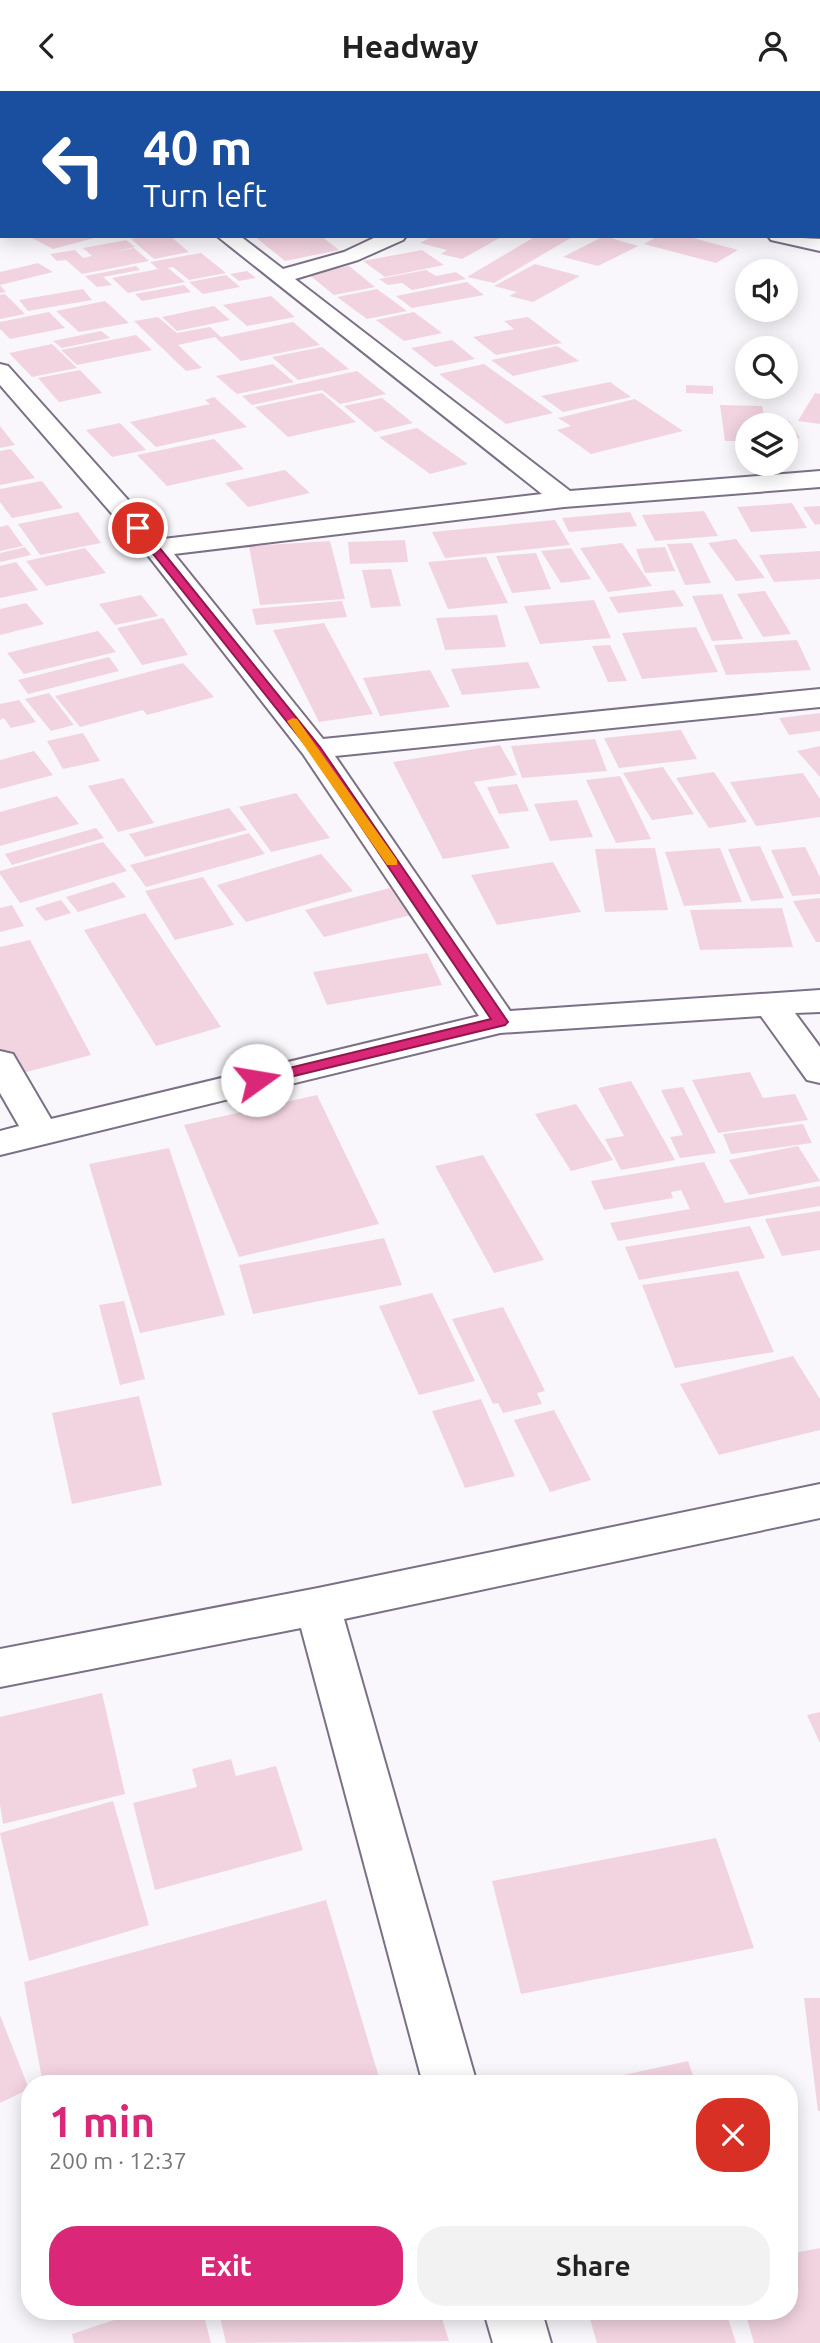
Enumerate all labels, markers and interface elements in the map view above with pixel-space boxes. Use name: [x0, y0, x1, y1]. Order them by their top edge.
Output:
icon: back: [28, 27, 66, 65]
icon: person: [754, 27, 792, 65]
text: Headway: [341, 28, 479, 64]
icon: left: [28, 119, 119, 210]
text: 40 m: [143, 119, 252, 174]
text: Turn left: [143, 177, 267, 213]
map controls: [735, 259, 798, 476]
button: sound: [735, 259, 798, 322]
button: search: [735, 336, 798, 399]
button: layers: [735, 413, 798, 476]
pin: [108, 498, 168, 558]
icon: arrive: [119, 509, 157, 547]
position arrow: [220, 1043, 294, 1117]
text: 1 min: [49, 2098, 155, 2145]
button: close: [696, 2098, 770, 2172]
text: 200 m · 12:37: [49, 2148, 187, 2173]
button: Exit: [49, 2226, 403, 2306]
button: Share: [417, 2226, 770, 2306]

